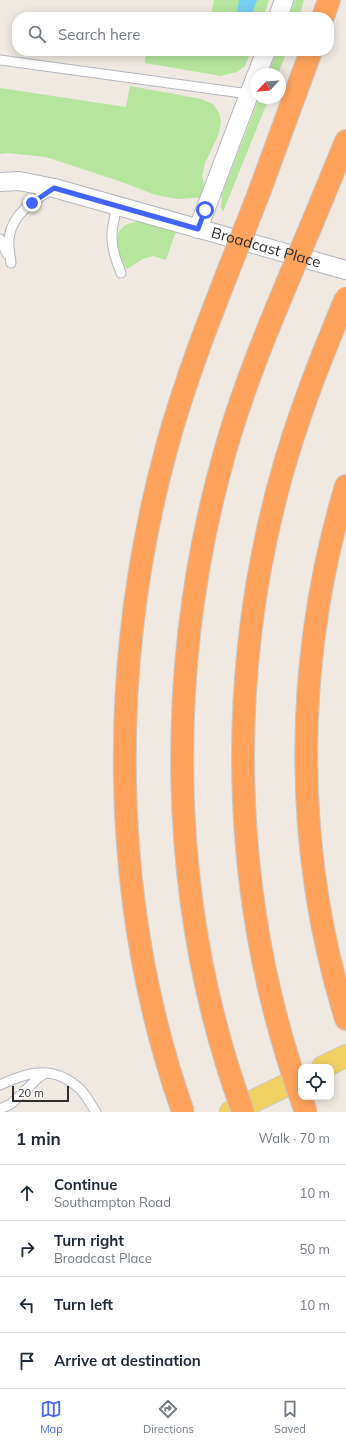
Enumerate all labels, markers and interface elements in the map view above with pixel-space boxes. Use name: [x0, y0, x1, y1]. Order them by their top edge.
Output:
search box: [12, 12, 334, 56]
icon: search: [26, 23, 48, 45]
text: Search here: [58, 25, 140, 44]
north arrow: [250, 68, 286, 104]
route end: [23, 194, 41, 212]
route start: [196, 201, 214, 219]
street label: Broadcast Place: [209, 223, 323, 271]
map controls: [298, 1064, 334, 1100]
button: locate: [298, 1064, 334, 1100]
scale bar: [12, 1084, 69, 1103]
text: 20 m: [18, 1086, 44, 1100]
text: 1 min: [16, 1128, 61, 1149]
text: Walk · 70 m: [259, 1130, 330, 1146]
text: Continue: [54, 1175, 117, 1194]
icon: ahead: [16, 1182, 38, 1204]
text: 10 m: [300, 1185, 330, 1201]
text: Southampton Road: [54, 1194, 171, 1210]
text: Turn right: [54, 1231, 124, 1250]
icon: right: [16, 1238, 38, 1260]
text: 50 m: [300, 1241, 330, 1257]
text: Broadcast Place: [54, 1250, 152, 1266]
icon: left: [16, 1294, 38, 1316]
text: Turn left: [54, 1295, 113, 1314]
text: 10 m: [300, 1297, 330, 1313]
icon: arrive: [16, 1350, 38, 1372]
text: Arrive at destination: [54, 1351, 201, 1370]
tab: Map: [40, 1398, 63, 1436]
tab: Directions: [143, 1398, 194, 1436]
tab: Saved: [274, 1398, 306, 1436]

